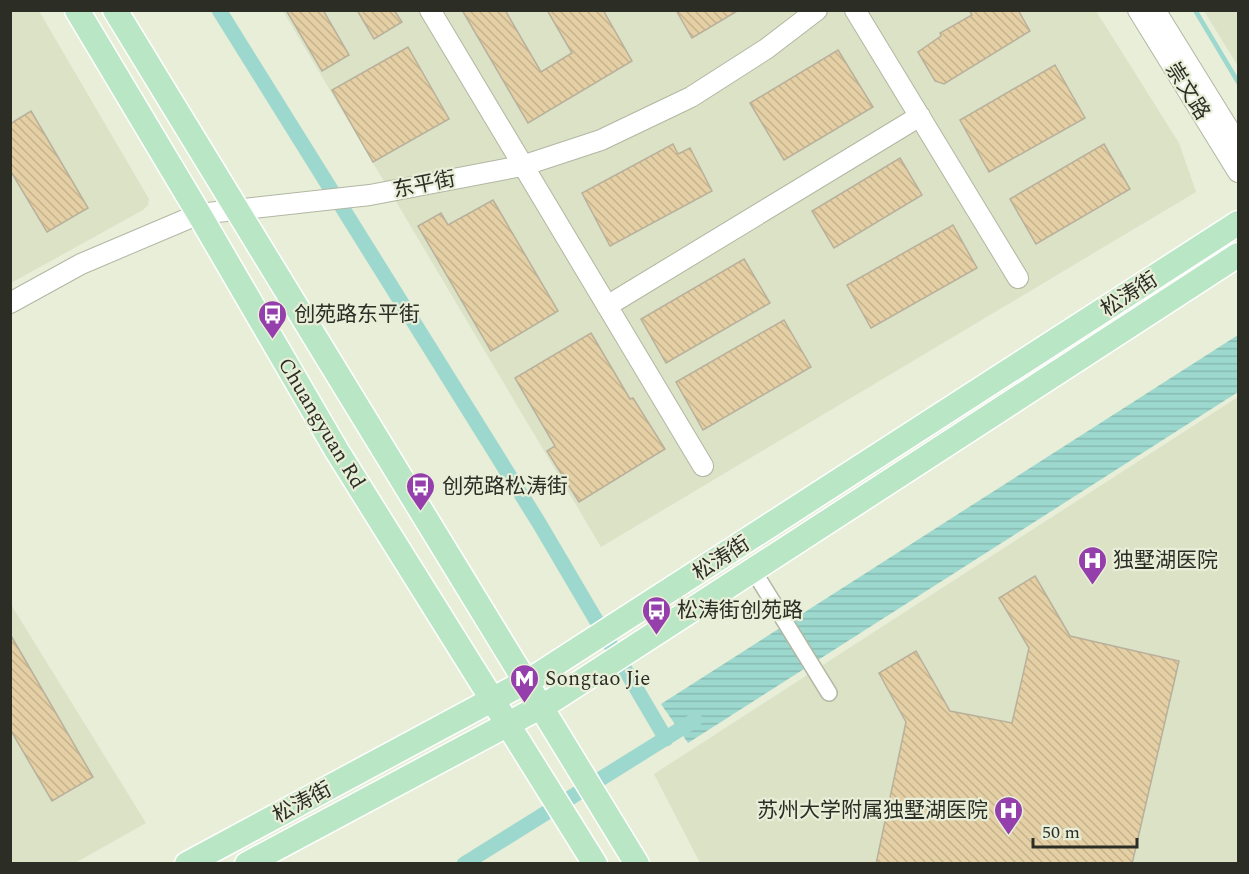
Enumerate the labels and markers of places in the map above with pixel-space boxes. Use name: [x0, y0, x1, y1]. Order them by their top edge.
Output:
bus stop icon: 创苑路东平街: [257, 298, 289, 340]
place label: 创苑路东平街: [294, 299, 420, 331]
bus stop icon: 创苑路松涛街: [405, 470, 437, 512]
place label: 创苑路松涛街: [442, 471, 568, 503]
hospital icon: 独墅湖医院: [1076, 544, 1108, 586]
place label: 独墅湖医院: [1113, 545, 1218, 577]
bus stop icon: 松涛街创苑路: [640, 594, 672, 636]
place label: 松涛街创苑路: [677, 595, 803, 627]
metro station icon: Songtao Jie: [508, 662, 540, 704]
place label: Songtao Jie: [545, 663, 651, 695]
hospital icon: 苏州大学附属独墅湖医院: [993, 794, 1025, 836]
place label: 苏州大学附属独墅湖医院: [757, 795, 988, 827]

